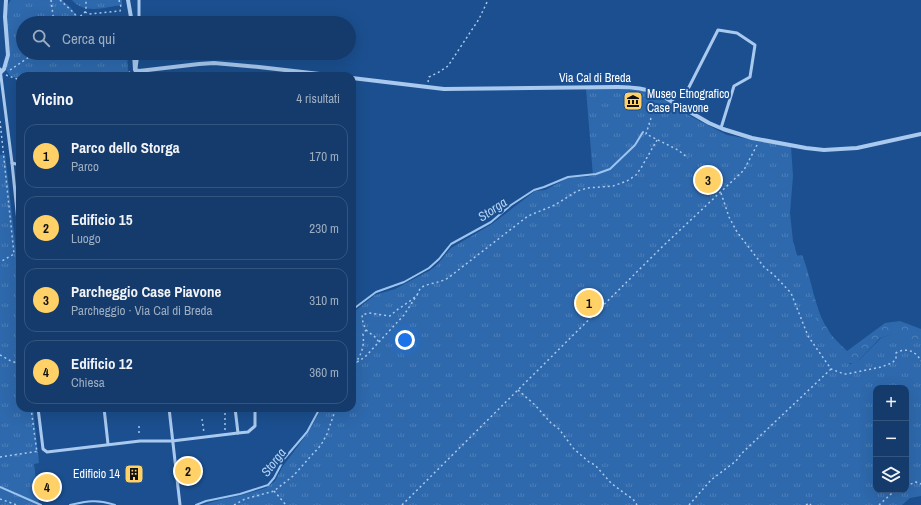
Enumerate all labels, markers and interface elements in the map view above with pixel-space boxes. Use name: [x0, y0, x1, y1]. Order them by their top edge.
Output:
search box: [16, 16, 356, 60]
icon: search: [30, 27, 52, 49]
text: Cerca qui: [62, 28, 115, 49]
street label: Via Cal di Breda: [559, 70, 632, 86]
place label: Museo Etnografico Case Piavone: [647, 86, 730, 116]
text: Vicino: [32, 87, 74, 110]
text: 4 risultati: [296, 90, 340, 107]
museum icon: Museo Etnografico Case Piavone: [622, 90, 644, 112]
text: Parco dello Storga: [71, 137, 180, 158]
text: 1: [43, 148, 49, 165]
text: 170 m: [309, 148, 339, 165]
text: Parco: [71, 158, 99, 175]
pin: 3: [695, 165, 721, 195]
water label: Storga: [475, 194, 510, 225]
text: Edificio 15: [71, 209, 133, 230]
text: 2: [43, 220, 49, 237]
text: 230 m: [309, 220, 339, 237]
text: Luogo: [71, 230, 101, 247]
text: Parcheggio Case Piavone: [71, 281, 221, 302]
pin: 1: [576, 288, 602, 318]
text: 3: [43, 292, 49, 309]
text: 310 m: [309, 292, 339, 309]
text: Parcheggio · Via Cal di Breda: [71, 302, 212, 319]
your location: [395, 330, 415, 350]
text: Edificio 12: [71, 353, 133, 374]
text: 4: [43, 364, 49, 381]
text: 360 m: [309, 364, 339, 381]
text: Chiesa: [71, 374, 105, 391]
map controls: [873, 385, 909, 493]
button: +: [873, 385, 909, 421]
button: −: [873, 421, 909, 457]
water label: Storga: [257, 445, 290, 480]
pin: 2: [175, 456, 201, 486]
button: layers: [873, 457, 909, 493]
building icon: Edificio 14: [123, 463, 145, 485]
place label: Edificio 14: [73, 466, 121, 482]
pin: 4: [34, 472, 60, 502]

